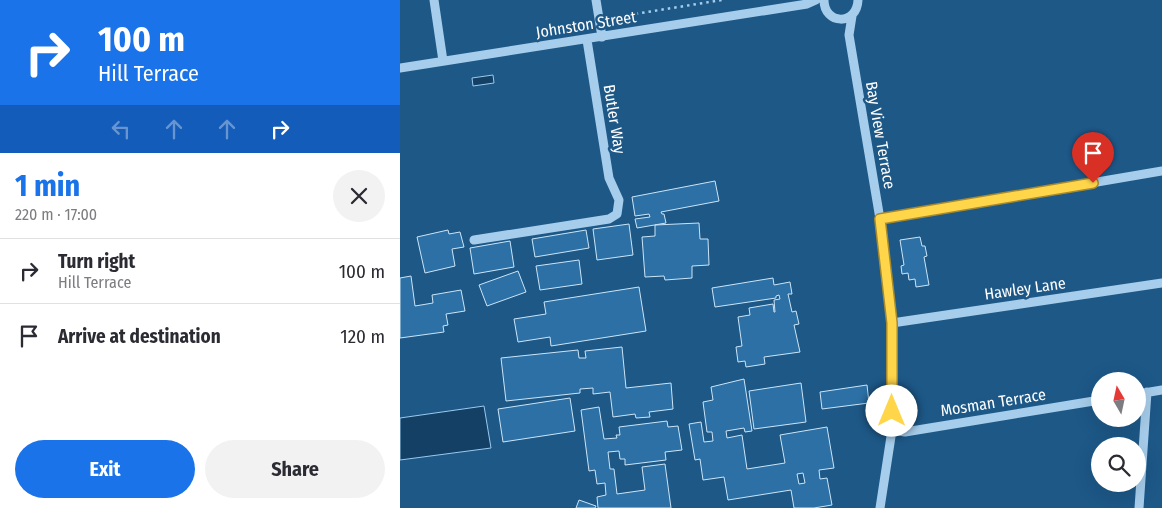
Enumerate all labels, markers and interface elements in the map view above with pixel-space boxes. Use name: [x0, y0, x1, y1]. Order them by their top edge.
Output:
street label: Johnston Street: [534, 7, 638, 42]
text: 100 m: [98, 18, 185, 60]
icon: right: [15, 20, 80, 85]
text: Hill Terrace: [98, 60, 199, 87]
street label: Bay View Terrace: [862, 80, 899, 190]
street label: Butler Way: [600, 83, 629, 156]
icon: left: [107, 115, 135, 143]
icon: ahead: [160, 115, 188, 143]
icon: ahead: [213, 115, 241, 143]
icon: right: [266, 115, 294, 143]
pin: [1072, 132, 1114, 183]
icon: arrive: [1079, 139, 1107, 167]
text: 1 min: [15, 168, 80, 204]
button: close: [333, 170, 385, 222]
text: 220 m · 17:00: [15, 205, 97, 224]
text: Turn right: [58, 250, 135, 273]
icon: right: [15, 257, 43, 285]
text: 100 m: [339, 260, 385, 283]
text: Hill Terrace: [58, 273, 131, 292]
street label: Hawley Lane: [983, 273, 1067, 304]
icon: arrive: [15, 322, 43, 350]
text: Arrive at destination: [58, 325, 221, 348]
text: 120 m: [340, 325, 385, 348]
north arrow: [1091, 372, 1146, 428]
map controls: [1091, 372, 1146, 492]
position arrow: [865, 384, 917, 436]
street label: Mosman Terrace: [939, 385, 1047, 420]
button: search: [1091, 437, 1146, 492]
button: Exit: [15, 440, 195, 498]
button: Share: [205, 440, 385, 498]

